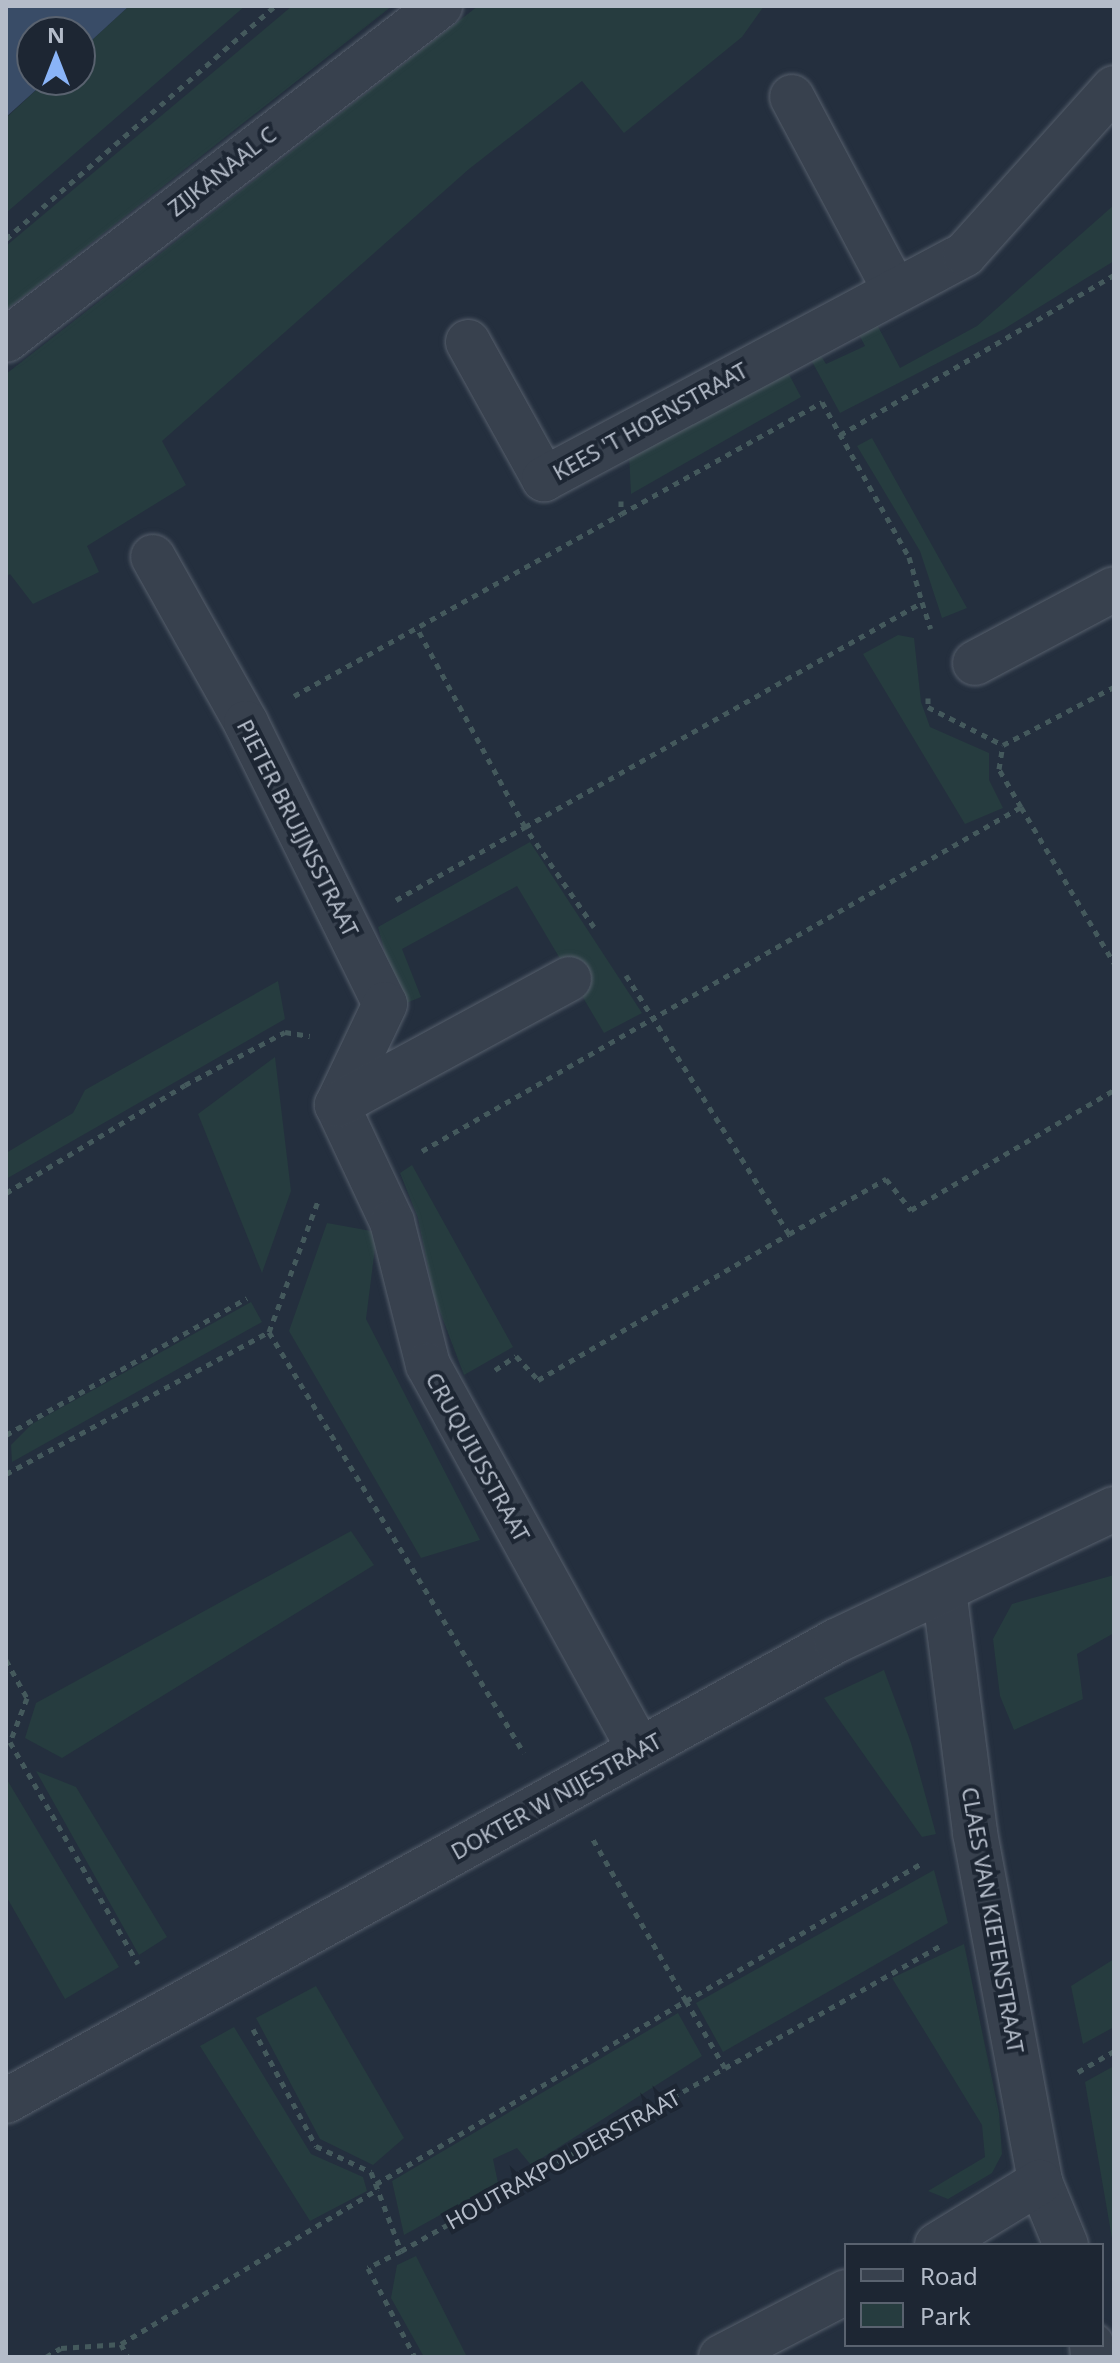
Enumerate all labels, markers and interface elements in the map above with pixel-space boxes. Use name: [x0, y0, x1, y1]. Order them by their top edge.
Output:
north arrow: [16, 16, 96, 96]
text: N: [47, 19, 65, 49]
street label: ZIJKANAAL C: [163, 121, 281, 221]
street label: KEES 'T HOENSTRAAT: [548, 356, 752, 486]
street label: PIETER BRUIJNSSTRAAT: [232, 715, 364, 941]
street label: CRUQUIUSSTRAAT: [421, 1368, 535, 1546]
street label: DOKTER W NIJESTRAAT: [446, 1727, 666, 1865]
street label: CLAES VAN KIETENSTRAAT: [957, 1785, 1029, 2055]
street label: HOUTRAKPOLDERSTRAAT: [441, 2083, 685, 2235]
legend: [844, 2243, 1104, 2347]
text: Road: [920, 2259, 978, 2292]
text: Park: [920, 2299, 971, 2332]

